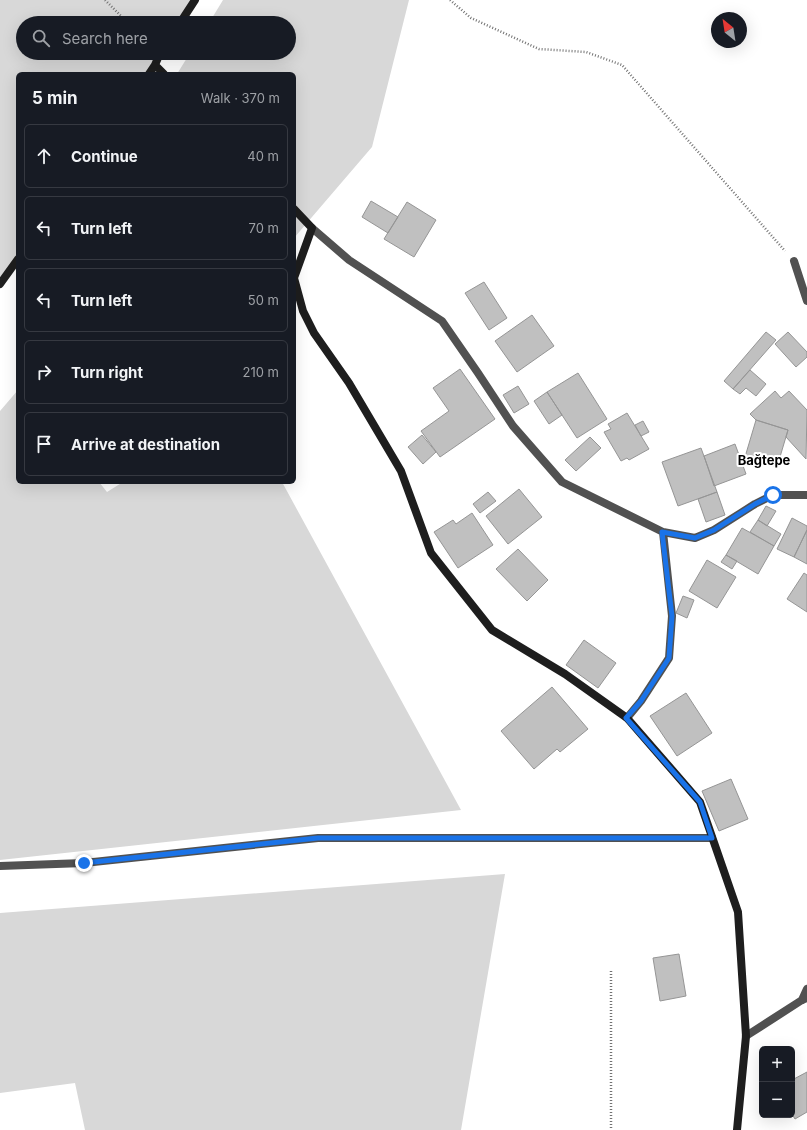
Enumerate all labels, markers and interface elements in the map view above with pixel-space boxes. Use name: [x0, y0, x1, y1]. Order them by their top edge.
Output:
north arrow: [711, 12, 747, 48]
search box: [16, 16, 296, 60]
icon: search: [30, 27, 52, 49]
text: Search here: [62, 29, 148, 48]
text: 5 min: [32, 88, 78, 108]
text: Walk · 370 m: [201, 90, 280, 106]
icon: ahead: [33, 145, 55, 167]
text: Continue: [71, 147, 138, 166]
text: 40 m: [247, 148, 279, 164]
icon: left: [33, 217, 55, 239]
text: Turn left: [71, 219, 132, 238]
text: 70 m: [249, 220, 279, 236]
icon: left: [33, 289, 55, 311]
text: Turn left: [71, 291, 132, 310]
text: 50 m: [248, 292, 279, 308]
icon: right: [33, 361, 55, 383]
text: Turn right: [71, 363, 143, 382]
text: 210 m: [243, 364, 279, 380]
icon: arrive: [33, 433, 55, 455]
text: Arrive at destination: [71, 435, 220, 454]
district label: Bağtepe: [738, 452, 791, 468]
route start: [764, 486, 782, 504]
route end: [75, 854, 93, 872]
map controls: [759, 1046, 795, 1118]
button: +: [759, 1046, 795, 1082]
button: −: [759, 1082, 795, 1118]

